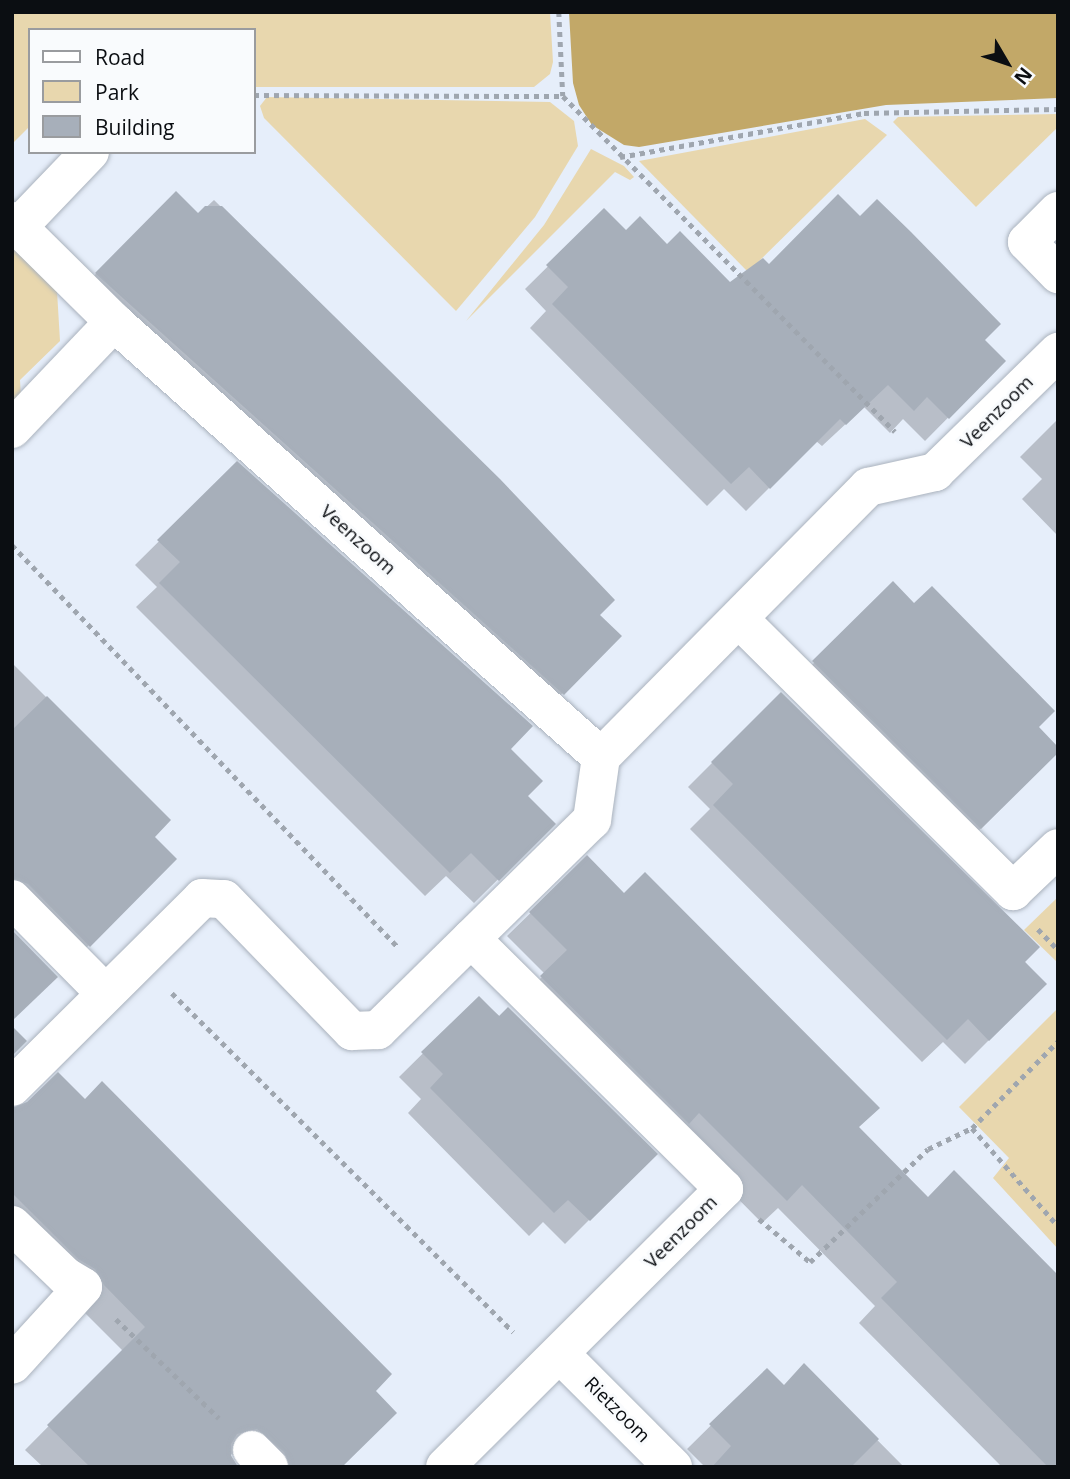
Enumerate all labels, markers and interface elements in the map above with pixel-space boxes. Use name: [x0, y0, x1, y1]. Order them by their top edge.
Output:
legend: [28, 28, 256, 154]
north arrow: [972, 28, 1042, 98]
text: Road: [95, 43, 145, 71]
text: N: [1008, 62, 1038, 90]
text: Park: [95, 78, 139, 106]
text: Building: [95, 113, 174, 141]
street label: Veenzoom: [956, 371, 1038, 453]
street label: Veenzoom: [316, 500, 400, 580]
street label: Veenzoom: [640, 1191, 722, 1273]
street label: Rietzoom: [579, 1372, 655, 1448]

